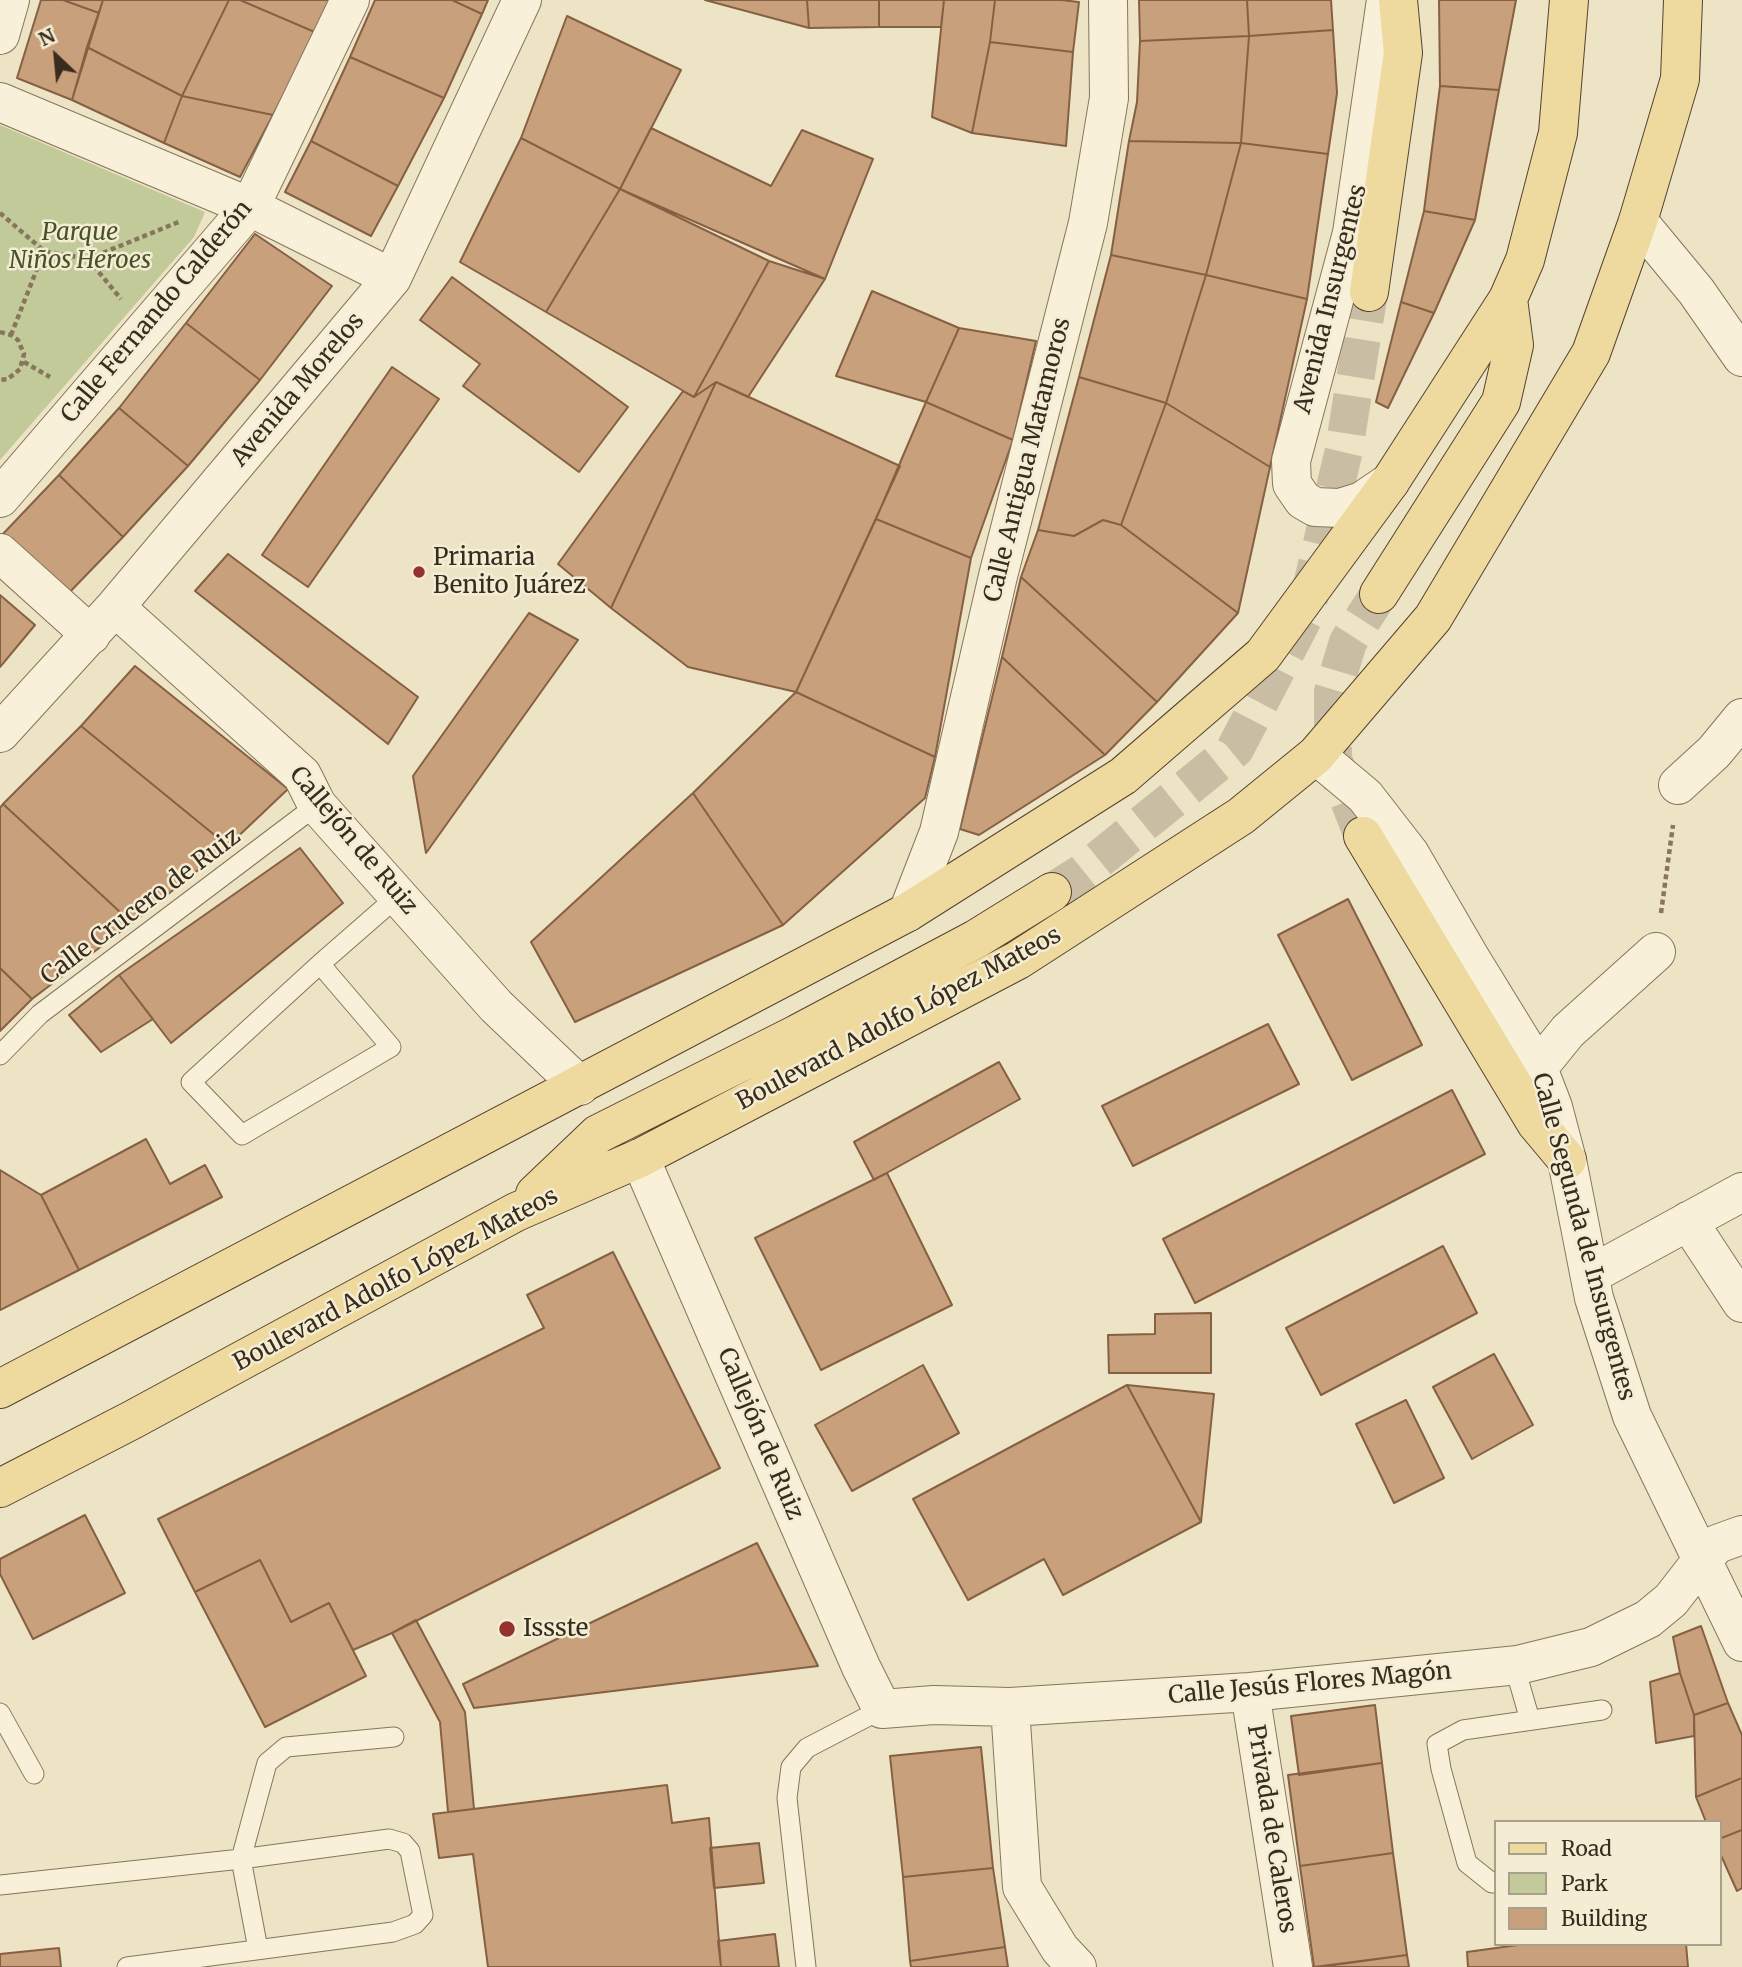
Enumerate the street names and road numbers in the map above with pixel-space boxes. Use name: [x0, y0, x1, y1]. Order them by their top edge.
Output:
street label: Avenida Insurgentes: [1289, 181, 1373, 417]
street label: Calle Fernando Calderón: [56, 195, 258, 429]
street label: Avenida Morelos: [225, 307, 371, 473]
street label: Calle Antigua Matamoros: [979, 315, 1077, 605]
street label: Callejón de Ruiz: [283, 761, 423, 921]
street label: Calle Crucero de Ruiz: [36, 823, 246, 991]
street label: Boulevard Adolfo López Mateos: [732, 921, 1066, 1117]
street label: Calle Segunda de Insurgentes: [1525, 1070, 1641, 1404]
street label: Boulevard Adolfo López Mateos: [229, 1182, 563, 1378]
street label: Callejón de Ruiz: [711, 1344, 809, 1524]
street label: Calle Jesús Flores Magón: [1167, 1657, 1453, 1711]
street label: Privada de Caleros: [1240, 1723, 1302, 1935]

